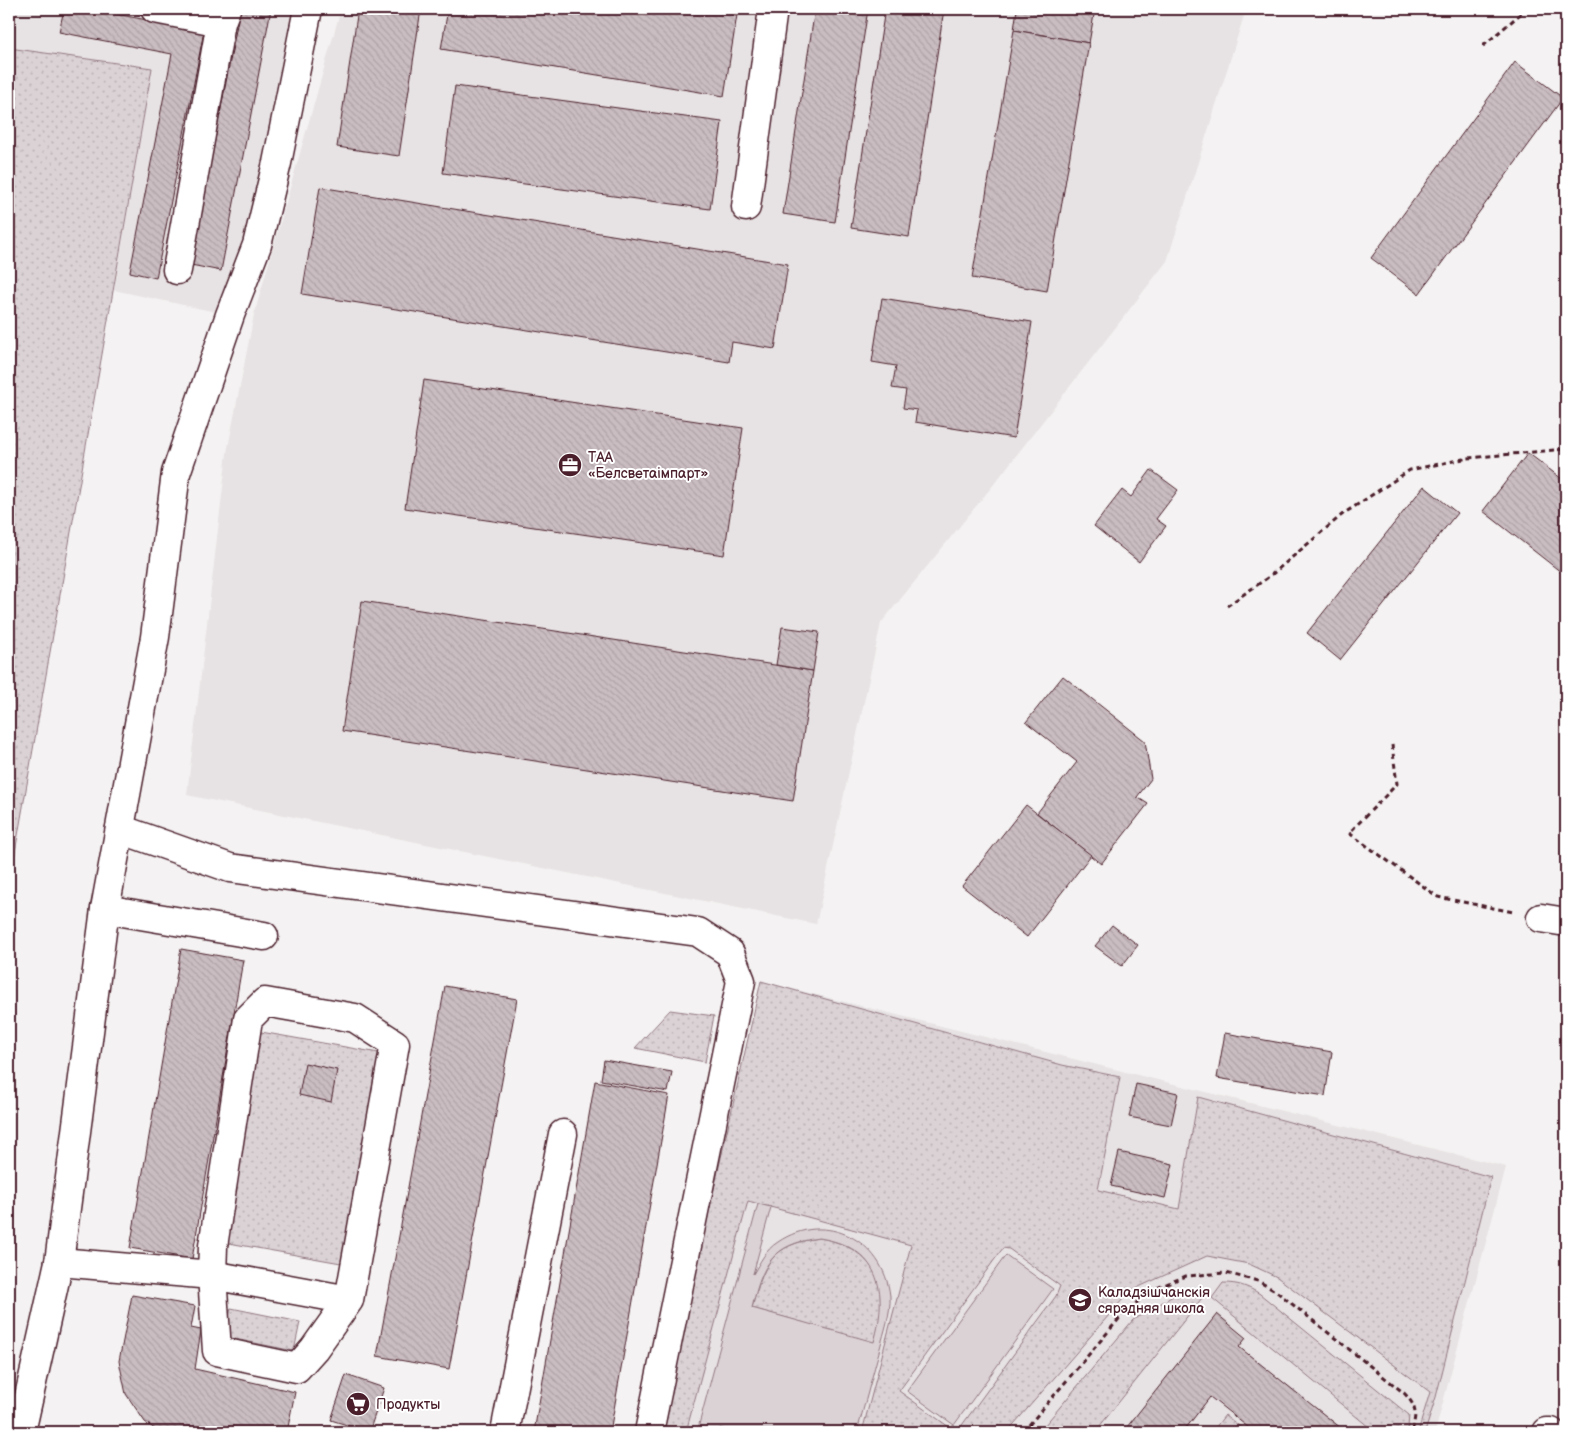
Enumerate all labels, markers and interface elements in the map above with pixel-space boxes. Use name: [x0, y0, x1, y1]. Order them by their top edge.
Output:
place label: ТАА «Белсветаімпарт»: [588, 449, 709, 482]
office icon: ТАА «Белсветаімпарт»: [557, 452, 583, 478]
place label: Каладзішчанскія сярэдняя школа: [1098, 1284, 1210, 1317]
school or university icon: Каладзішчанскія сярэдняя школа: [1067, 1287, 1093, 1313]
supermarket icon: Продукты: [345, 1391, 371, 1417]
place label: Продукты: [376, 1396, 440, 1413]

